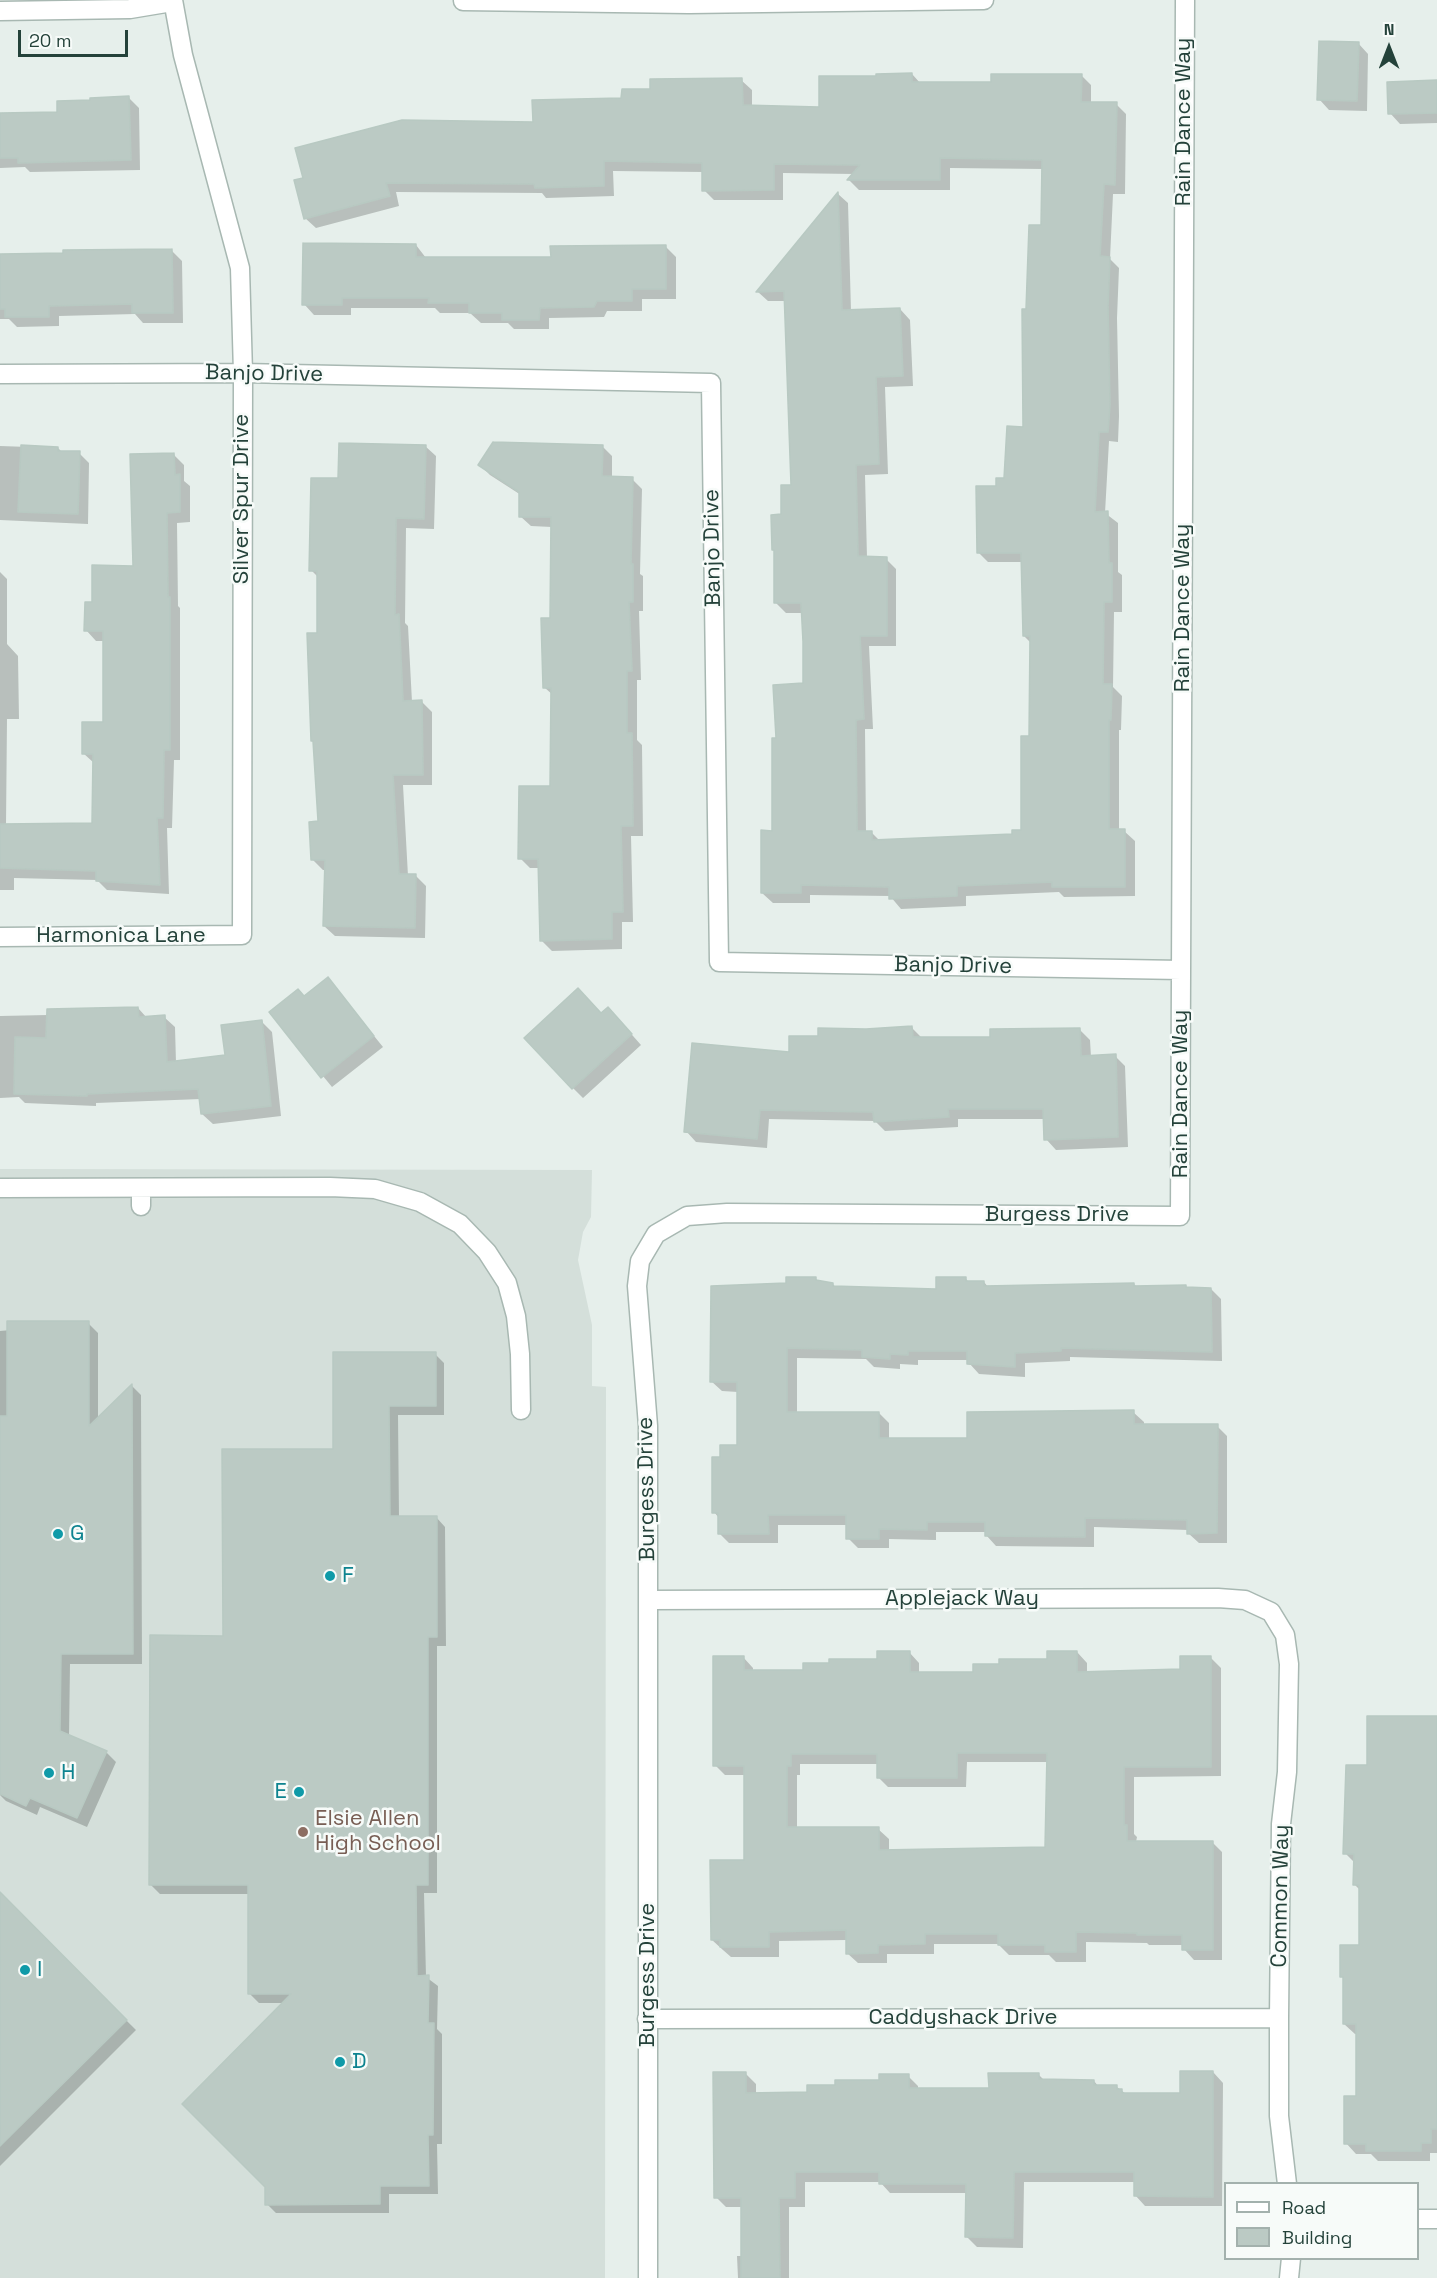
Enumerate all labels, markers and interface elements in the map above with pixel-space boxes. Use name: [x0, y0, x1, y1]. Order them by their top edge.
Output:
scale bar: [21, 18, 130, 56]
north arrow: [1359, 18, 1419, 78]
text: N: [1384, 19, 1394, 40]
text: 20 m: [29, 29, 72, 52]
street label: Rain Dance Way: [1171, 38, 1197, 206]
street label: Banjo Drive: [205, 360, 323, 388]
street label: Silver Spur Drive: [229, 414, 255, 584]
street label: Banjo Drive: [699, 489, 727, 607]
street label: Rain Dance Way: [1170, 524, 1196, 692]
street label: Harmonica Lane: [36, 923, 206, 949]
street label: Banjo Drive: [894, 952, 1012, 980]
street label: Rain Dance Way: [1168, 1010, 1194, 1178]
street label: Burgess Drive: [985, 1202, 1129, 1228]
street label: Burgess Drive: [633, 1416, 661, 1562]
place label: G: [70, 1521, 85, 1547]
marker: G: [51, 1527, 65, 1541]
place label: F: [342, 1563, 354, 1589]
marker: F: [323, 1569, 337, 1583]
street label: Applejack Way: [885, 1586, 1039, 1612]
place label: H: [61, 1760, 75, 1786]
marker: H: [42, 1766, 56, 1780]
place label: E: [275, 1779, 287, 1805]
marker: E: [292, 1785, 306, 1799]
place label: Elsie Allen High School: [315, 1806, 441, 1858]
street label: Common Way: [1267, 1824, 1295, 1968]
marker: Elsie Allen High School: [296, 1825, 310, 1839]
street label: Burgess Drive: [635, 1903, 661, 2047]
place label: I: [37, 1957, 42, 1983]
marker: I: [18, 1963, 32, 1977]
street label: Caddyshack Drive: [868, 2005, 1058, 2031]
place label: D: [352, 2049, 367, 2075]
marker: D: [333, 2055, 347, 2069]
legend: [1224, 2182, 1419, 2260]
text: Road: [1282, 2196, 1326, 2219]
text: Building: [1282, 2226, 1352, 2249]

